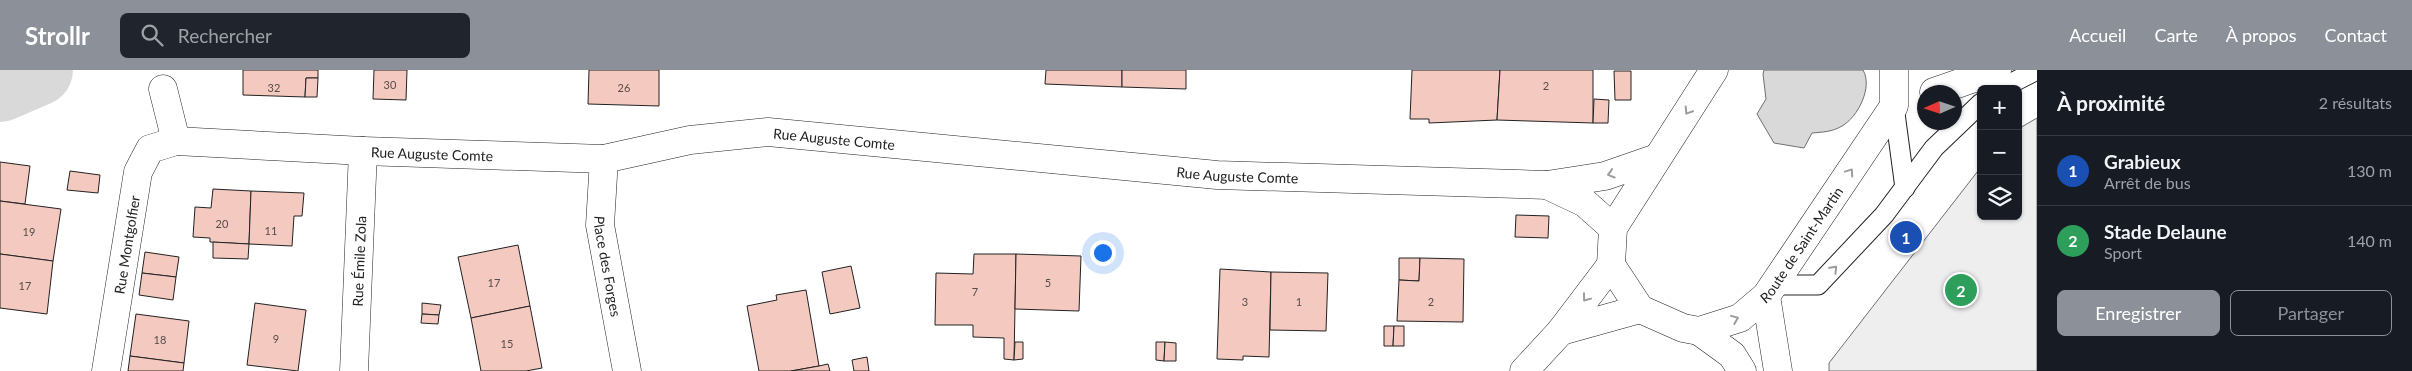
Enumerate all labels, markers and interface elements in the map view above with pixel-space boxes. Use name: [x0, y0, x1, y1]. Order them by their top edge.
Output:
search box: [120, 13, 470, 58]
text: Strollr: [25, 21, 90, 50]
icon: search: [138, 21, 166, 49]
text: Rechercher: [178, 24, 272, 47]
text: Accueil: [2069, 24, 2126, 46]
text: Carte: [2154, 24, 2198, 46]
text: À propos: [2226, 24, 2297, 46]
text: Contact: [2325, 24, 2387, 46]
house number: 30: [384, 78, 397, 91]
house number: 2: [1543, 79, 1549, 92]
house number: 32: [268, 81, 280, 94]
house number: 26: [618, 81, 630, 94]
north arrow: [1917, 85, 1962, 130]
map controls: [1977, 85, 2022, 220]
button: +: [1977, 85, 2022, 130]
text: À proximité: [2057, 90, 2165, 115]
text: 2 résultats: [2319, 93, 2392, 112]
one-way arrow: [1685, 105, 1694, 115]
street label: Rue Auguste Comte: [773, 124, 896, 153]
button: −: [1977, 130, 2022, 175]
street label: Rue Auguste Comte: [371, 143, 493, 164]
text: Grabieux: [2104, 150, 2181, 173]
text: 1: [2068, 161, 2078, 180]
text: 130 m: [2347, 161, 2392, 180]
street label: Rue Auguste Comte: [1176, 163, 1299, 186]
one-way arrow: [1607, 168, 1616, 178]
one-way arrow: [1844, 168, 1853, 177]
text: Arrêt de bus: [2104, 173, 2191, 192]
button: layers: [1977, 175, 2022, 220]
street label: Route de Saint-Martin: [1756, 183, 1846, 306]
street label: Rue Montgolfier: [110, 194, 143, 295]
street label: Rue Émile Zola: [348, 215, 369, 307]
street label: Place des Forges: [592, 215, 625, 318]
house number: 20: [216, 217, 229, 230]
pin: 1: [1890, 218, 1922, 256]
text: Stade Delaune: [2104, 220, 2227, 243]
house number: 11: [265, 224, 277, 237]
house number: 19: [23, 225, 35, 238]
text: 2: [2068, 231, 2078, 250]
text: 140 m: [2347, 231, 2392, 250]
your location: [1090, 240, 1116, 266]
text: Sport: [2104, 243, 2142, 262]
one-way arrow: [1828, 265, 1837, 274]
pin: 2: [1945, 271, 1977, 309]
house number: 17: [488, 276, 500, 289]
house number: 5: [1045, 276, 1051, 289]
house number: 17: [19, 279, 31, 292]
house number: 7: [972, 285, 978, 298]
button: Enregistrer: [2057, 290, 2220, 336]
button: Partager: [2230, 290, 2392, 336]
one-way arrow: [1584, 292, 1592, 301]
house number: 3: [1242, 295, 1248, 308]
house number: 1: [1296, 295, 1302, 308]
house number: 2: [1428, 295, 1434, 308]
one-way arrow: [1730, 315, 1739, 325]
house number: 9: [273, 332, 279, 345]
house number: 18: [154, 333, 166, 346]
house number: 15: [501, 337, 513, 350]

